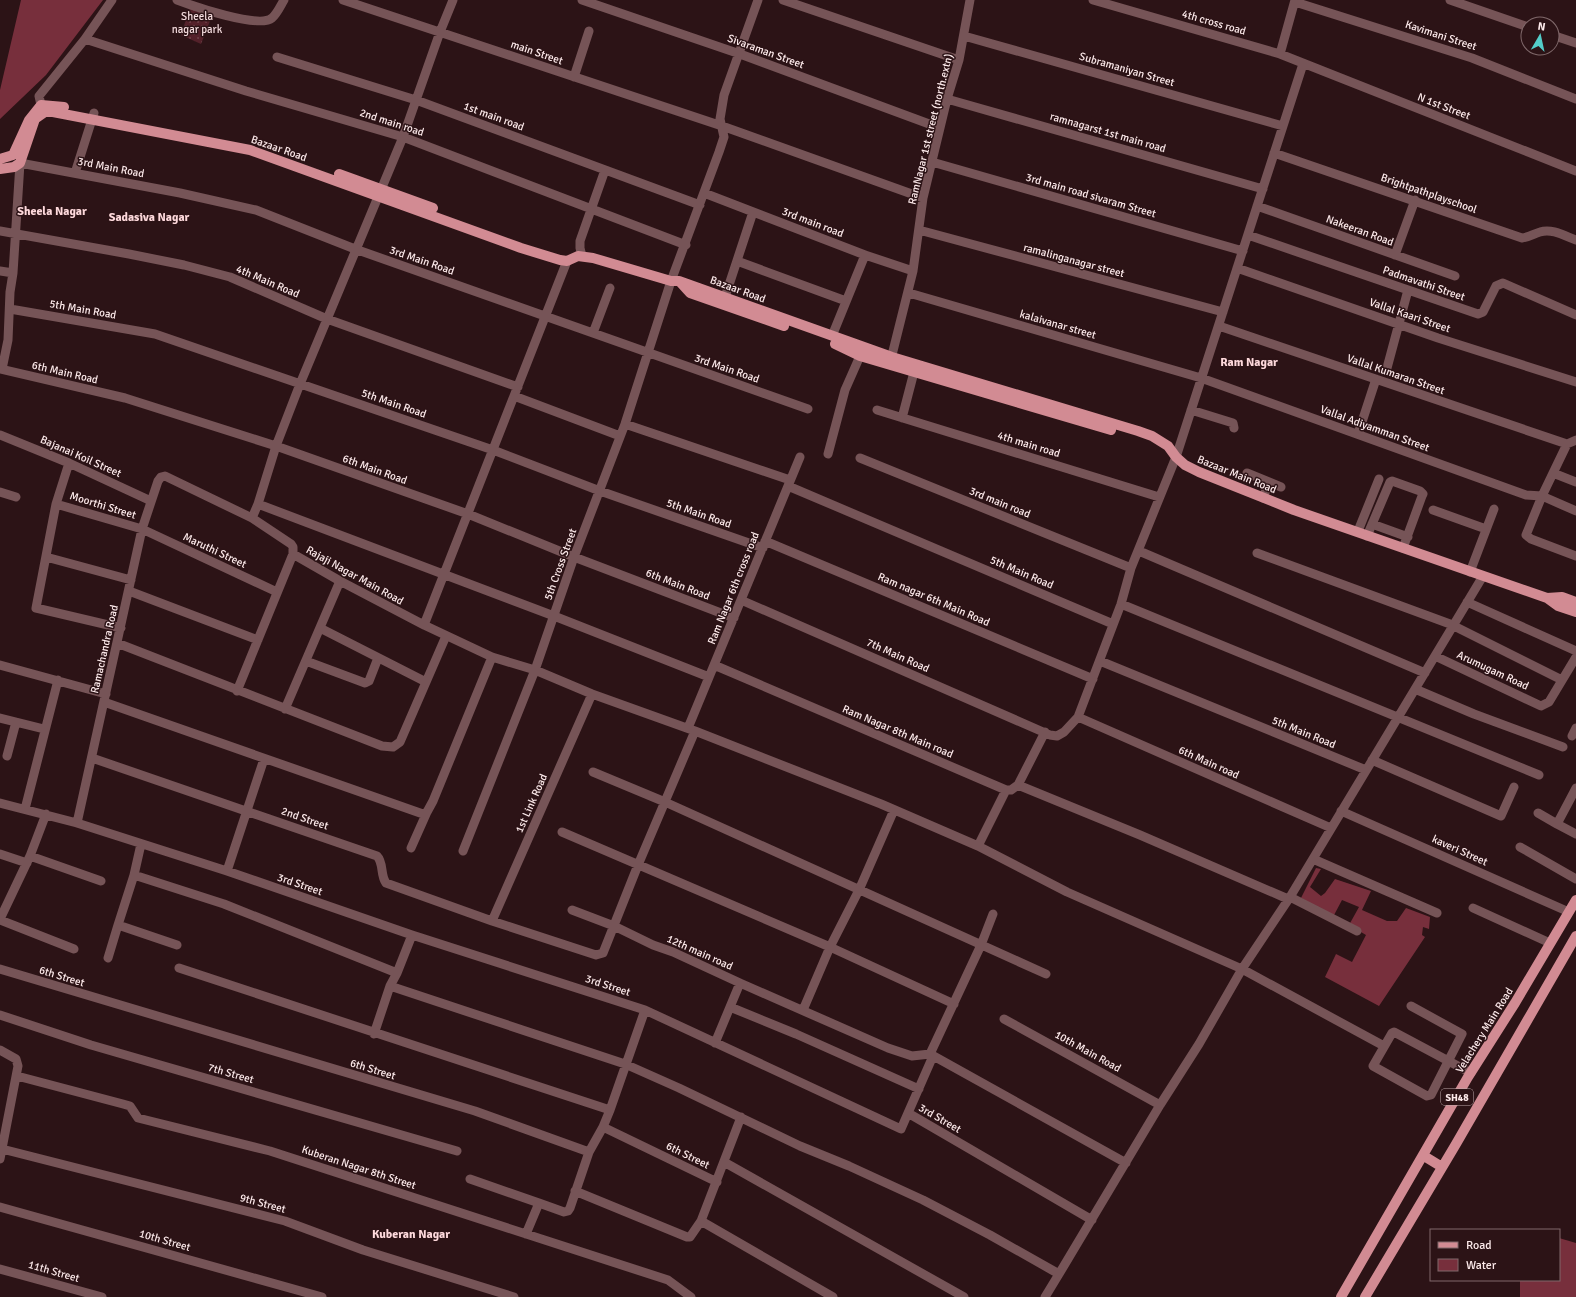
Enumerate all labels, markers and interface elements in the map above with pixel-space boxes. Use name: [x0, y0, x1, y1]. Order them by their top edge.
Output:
street label: 4th cross road: [1180, 7, 1247, 38]
park label: Sheela nagar park: [172, 10, 223, 36]
north arrow: [1520, 16, 1560, 56]
street label: Kavimani Street: [1404, 18, 1478, 53]
text: N: [1537, 20, 1546, 34]
street label: Sivaraman Street: [726, 32, 806, 71]
street label: main Street: [509, 37, 565, 68]
street label: Subramaniyan Street: [1078, 50, 1176, 89]
street label: RamNagar 1st street (north.extn): [905, 52, 956, 206]
street label: N 1st Street: [1416, 90, 1472, 123]
street label: 1st main road: [462, 99, 526, 134]
street label: 2nd main road: [358, 106, 426, 139]
street label: ramnagarst 1st main road: [1048, 110, 1168, 155]
street label: Bazaar Road: [249, 133, 309, 164]
street label: 3rd Main Road: [77, 155, 145, 180]
street label: 3rd main road sivaram Street: [1024, 171, 1158, 220]
street label: Brightpathplayschool: [1379, 171, 1479, 216]
district label: Sheela Nagar: [17, 204, 87, 219]
street label: 3rd main road: [780, 205, 846, 240]
district label: Sadasiva Nagar: [109, 210, 190, 225]
street label: Nakeeran Road: [1324, 212, 1396, 249]
street label: ramalinganagar street: [1022, 241, 1126, 280]
street label: 3rd Main Road: [388, 243, 456, 278]
street label: 4th Main Road: [234, 262, 302, 301]
street label: Padmavathi Street: [1381, 263, 1467, 304]
street label: Bazaar Road: [708, 273, 768, 306]
street label: Vallal Kaari Street: [1368, 295, 1452, 336]
street label: 5th Main Road: [48, 297, 118, 322]
street label: kalaivanar street: [1018, 307, 1098, 342]
street label: 3rd Main Road: [693, 351, 761, 386]
street label: Vallal Kumaran Street: [1345, 352, 1447, 397]
district label: Ram Nagar: [1220, 355, 1278, 370]
street label: 6th Main Road: [30, 359, 99, 386]
street label: 5th Main Road: [360, 386, 428, 421]
street label: Vallal Adiyamman Street: [1319, 403, 1431, 454]
street label: 4th main road: [996, 429, 1062, 460]
street label: Bajanai Koil Street: [38, 433, 123, 480]
street label: 6th Main Road: [341, 452, 409, 487]
street label: Bazaar Main Road: [1195, 453, 1278, 496]
street label: 3rd main road: [967, 484, 1032, 521]
street label: Moorthi Street: [68, 489, 138, 522]
street label: 5th Main Road: [665, 496, 733, 531]
street label: 5th Cross Street: [542, 527, 579, 602]
street label: Maruthi Street: [181, 530, 249, 571]
street label: Ram Nagar 6th cross road: [705, 530, 762, 646]
street label: Rajaji Nagar Main Road: [304, 543, 406, 608]
street label: 5th Main Road: [988, 553, 1056, 592]
street label: 6th Main Road: [644, 566, 712, 603]
street label: Ram nagar 6th Main Road: [876, 570, 992, 629]
street label: Ramachandra Road: [88, 603, 121, 695]
street label: 7th Main Road: [864, 636, 931, 675]
street label: Arumugam Road: [1455, 648, 1531, 693]
street label: Ram Nagar 8th Main road: [840, 702, 955, 761]
street label: 5th Main Road: [1270, 714, 1338, 751]
street label: 6th Main road: [1176, 743, 1241, 782]
street label: 1st Link Road: [513, 772, 550, 835]
street label: 2nd Street: [280, 804, 330, 833]
street label: kaveri Street: [1430, 832, 1490, 869]
street label: 3rd Street: [276, 871, 324, 898]
street label: 12th main road: [665, 932, 735, 973]
street label: 6th Street: [38, 963, 86, 990]
street label: 3rd Street: [584, 972, 632, 999]
street label: Velachery Main Road: [1453, 985, 1516, 1075]
street label: 10th Main Road: [1052, 1028, 1123, 1075]
street label: 6th Street: [349, 1056, 397, 1083]
street label: 7th Street: [207, 1061, 255, 1086]
road number: SH48: [1441, 1089, 1473, 1105]
street label: 3rd Street: [916, 1101, 963, 1136]
street label: 6th Street: [664, 1139, 712, 1172]
street label: Kuberan Nagar 8th Street: [300, 1143, 418, 1192]
street label: 9th Street: [239, 1191, 287, 1216]
street label: 10th Street: [138, 1227, 192, 1254]
district label: Kuberan Nagar: [372, 1227, 450, 1242]
legend: [1430, 1229, 1560, 1281]
text: Road: [1466, 1238, 1492, 1253]
street label: 11th Street: [27, 1258, 81, 1285]
text: Water: [1466, 1258, 1497, 1273]

